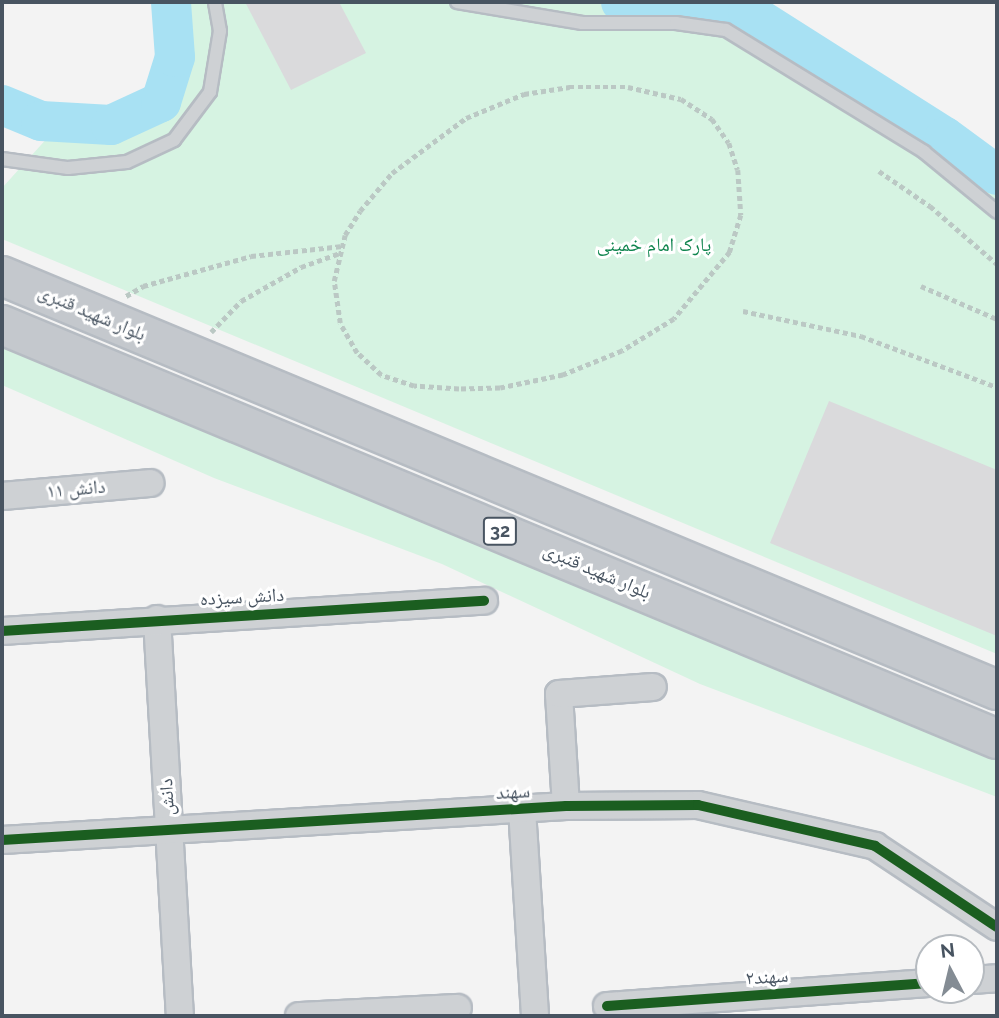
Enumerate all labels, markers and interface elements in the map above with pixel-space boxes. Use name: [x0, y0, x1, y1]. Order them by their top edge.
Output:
park label: پارک امام خمینی: [597, 234, 711, 256]
street label: بلوار شهید قنبری: [35, 280, 149, 346]
street label: دانش ۱۱: [46, 475, 106, 503]
road number: 32: [482, 516, 518, 546]
street label: بلوار شهید قنبری: [540, 538, 654, 604]
street label: دانش سیزده: [199, 583, 285, 611]
street label: دانش: [155, 778, 179, 816]
street label: سهند: [495, 780, 531, 804]
north arrow: [915, 934, 985, 1004]
text: N: [939, 938, 956, 962]
street label: سهند۲: [745, 964, 789, 990]

